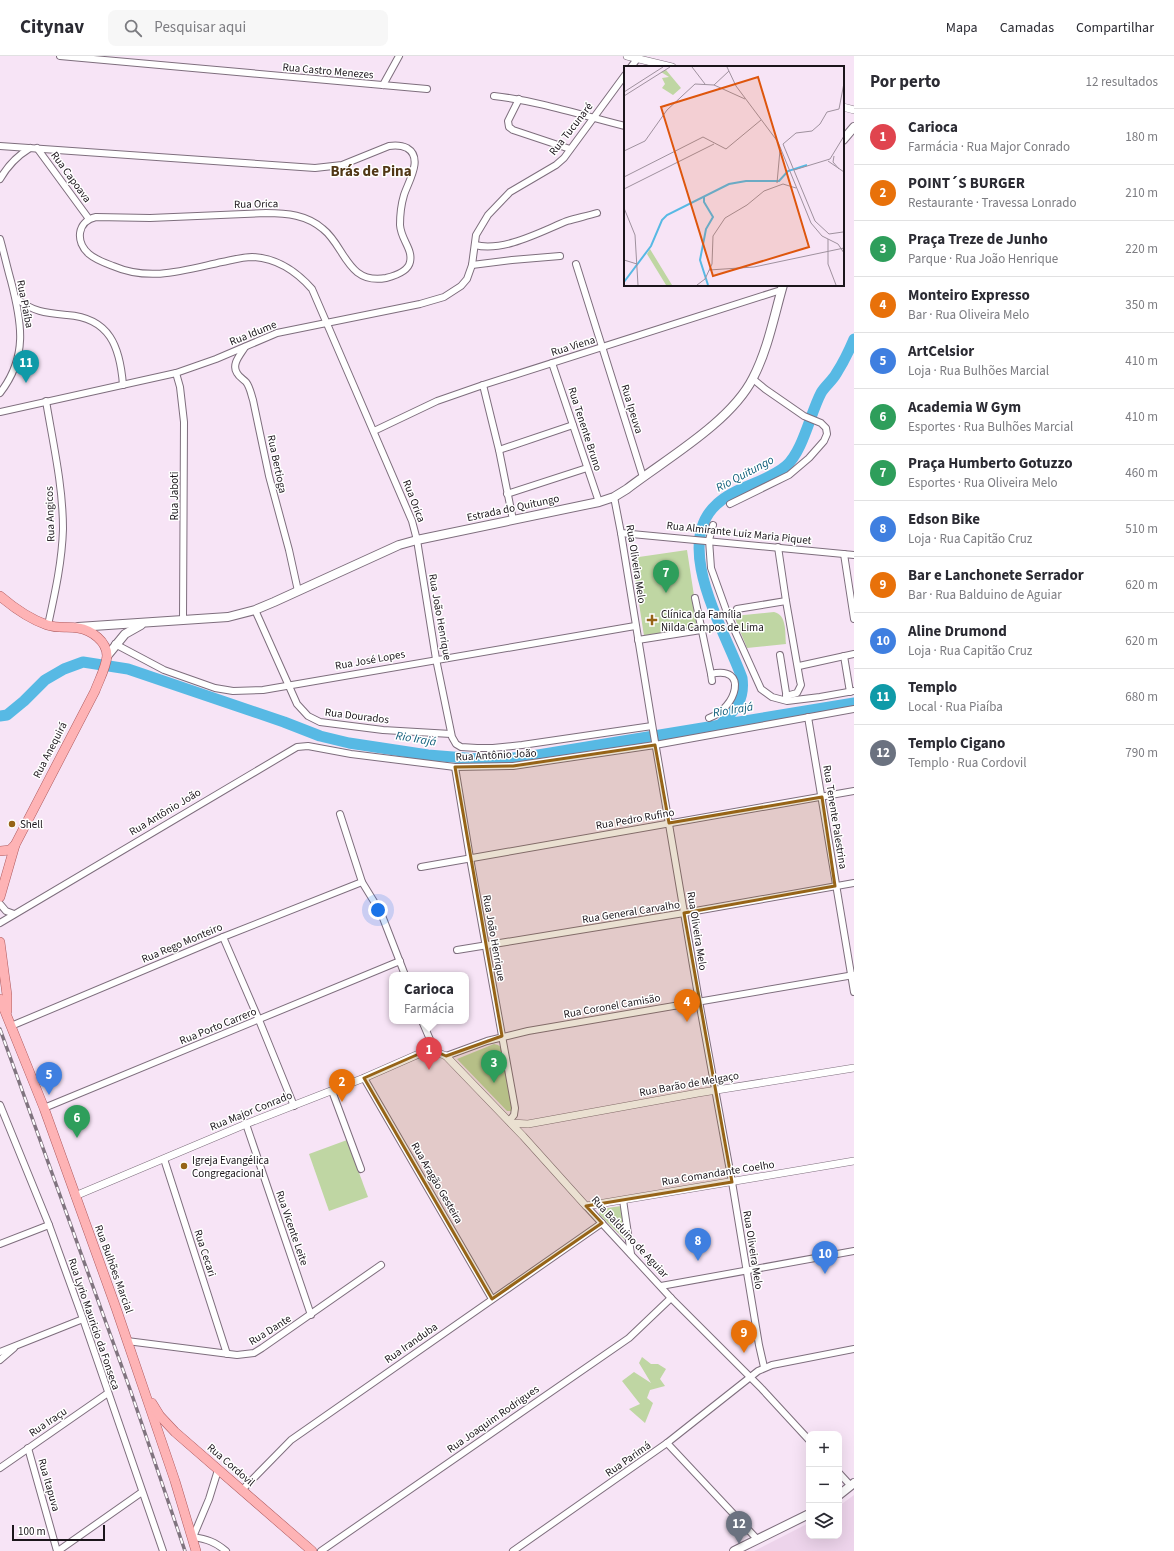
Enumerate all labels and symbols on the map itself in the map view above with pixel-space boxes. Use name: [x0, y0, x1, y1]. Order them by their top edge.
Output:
street label: Rua Castro Menezes: [282, 60, 375, 82]
inset map: [624, 66, 844, 286]
street label: Rua Tucunaré: [546, 99, 597, 158]
street label: Rua Capoava: [47, 148, 95, 206]
district label: Brás de Pina: [330, 161, 412, 182]
street label: Rua Orica: [234, 196, 278, 212]
street label: Rua Piaíba: [13, 279, 37, 329]
street label: Rua Idume: [227, 317, 279, 349]
street label: Rua Viena: [549, 332, 597, 360]
pin: 11: [13, 350, 39, 383]
street label: Rua Ipeuva: [617, 382, 647, 436]
street label: Rua Tenente Bruno: [564, 385, 606, 473]
street label: Rua Bertioga: [264, 434, 290, 494]
water label: Rio Quitungo: [713, 452, 777, 496]
street label: Rua Jaboti: [167, 471, 182, 521]
street label: Rua Orica: [399, 478, 429, 524]
street label: Rua Angicos: [42, 486, 58, 542]
street label: Estrada do Quitungo: [465, 491, 561, 525]
street label: Rua Almirante Luiz Maria Piquet: [666, 518, 812, 548]
street label: Rua Oliveira Melo: [622, 524, 650, 605]
pin: 7: [653, 560, 679, 593]
street label: Rua João Henrique: [425, 573, 455, 662]
place label: Clínica da Família Nilda Campos de Lima: [661, 607, 764, 635]
marker: Clínica da Família Nilda Campos de Lima: [646, 614, 658, 626]
street label: Rua José Lopes: [334, 646, 407, 674]
water label: Rio Irajá: [712, 698, 755, 722]
street label: Rua Dourados: [324, 705, 390, 727]
street label: Rua Anequirá: [29, 719, 71, 781]
water label: Rio Irajá: [395, 727, 438, 751]
street label: Rua Antônio João: [455, 745, 537, 765]
street label: Rua Tenente Palestrina: [819, 764, 851, 870]
street label: Rua Antônio João: [126, 785, 204, 839]
street label: Rua Pedro Rufino: [595, 805, 675, 833]
place label: Shell: [20, 817, 43, 832]
marker: Shell: [7, 819, 17, 829]
street label: Rua Oliveira Melo: [683, 891, 711, 972]
street label: Rua João Henrique: [479, 894, 509, 983]
street label: Rua General Carvalho: [581, 897, 681, 927]
your location: [368, 900, 388, 920]
street label: Rua Rego Monteiro: [139, 919, 225, 967]
pin: 4: [674, 989, 700, 1022]
street label: Rua Coronel Camisão: [562, 990, 662, 1022]
street label: Rua Porto Carrero: [177, 1004, 259, 1048]
pin: 1: [416, 1037, 442, 1070]
pin: 3: [481, 1050, 507, 1083]
pin: 5: [36, 1062, 62, 1095]
street label: Rua Barão de Melgaço: [638, 1068, 740, 1100]
pin: 2: [329, 1069, 355, 1102]
street label: Rua Major Conrado: [208, 1088, 294, 1134]
pin: 6: [64, 1105, 90, 1138]
street label: Rua Aragão Gesteira: [408, 1140, 466, 1226]
place label: Igreja Evangélica Congregacional: [192, 1153, 269, 1181]
street label: Rua Comandante Coelho: [660, 1157, 776, 1189]
marker: Igreja Evangélica Congregacional: [179, 1161, 189, 1171]
street label: Rua Vicente Leite: [272, 1189, 312, 1268]
street label: Rua Balduino de Aguiar: [588, 1193, 672, 1281]
street label: Rua Oliveira Melo: [739, 1210, 767, 1291]
street label: Rua Bulhões Marcial: [91, 1223, 137, 1315]
street label: Rua Cecari: [190, 1228, 220, 1278]
pin: 8: [685, 1228, 711, 1261]
pin: 10: [812, 1241, 838, 1274]
street label: Rua Lyrio Mauricio da Fonseca: [64, 1256, 124, 1392]
street label: Rua Dante: [246, 1311, 295, 1349]
street label: Rua Iranduba: [381, 1319, 441, 1367]
pin: 9: [731, 1320, 757, 1353]
street label: Rua Joaquim Rodrigues: [444, 1381, 542, 1456]
street label: Rua Iraçu: [26, 1404, 70, 1440]
street label: Rua Parimá: [602, 1438, 654, 1480]
street label: Rua Cordovil: [204, 1440, 258, 1490]
street label: Rua Itapuva: [34, 1457, 64, 1513]
pin: 12: [726, 1511, 752, 1544]
scale bar: [12, 1523, 105, 1542]

